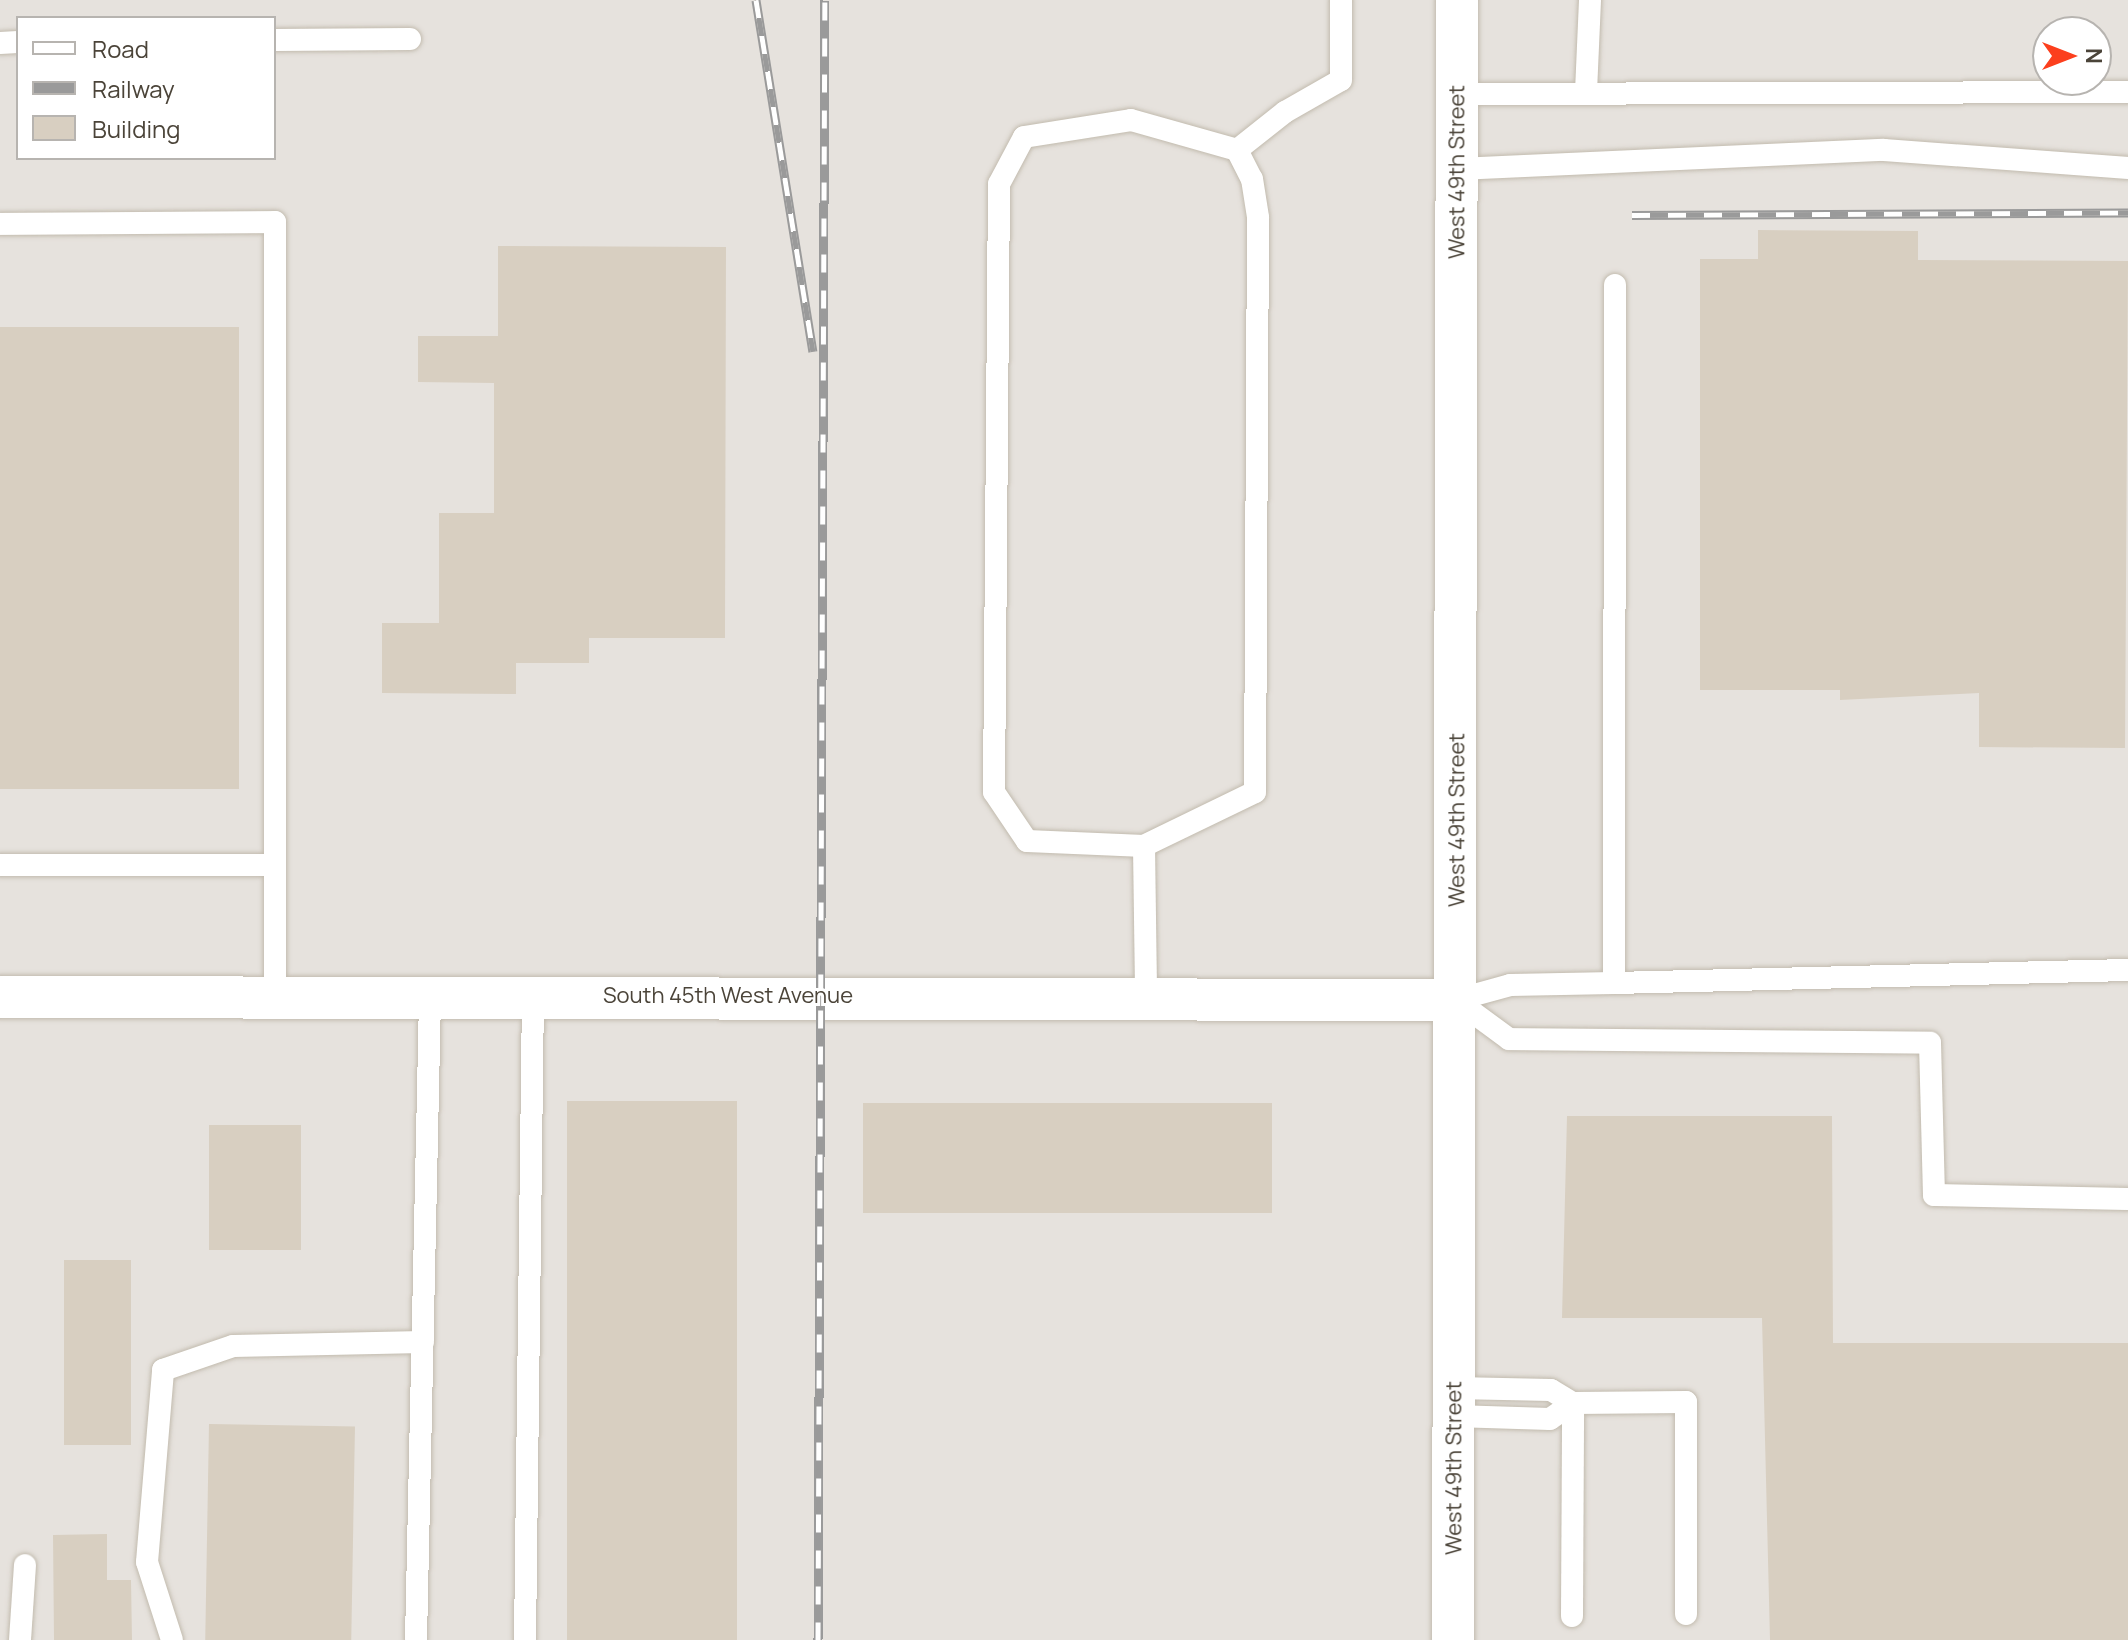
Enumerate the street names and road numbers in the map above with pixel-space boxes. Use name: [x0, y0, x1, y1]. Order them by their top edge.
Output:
street label: West 49th Street: [1444, 85, 1470, 259]
street label: West 49th Street: [1444, 733, 1470, 907]
street label: South 45th West Avenue: [603, 983, 853, 1009]
street label: West 49th Street: [1441, 1381, 1467, 1555]

